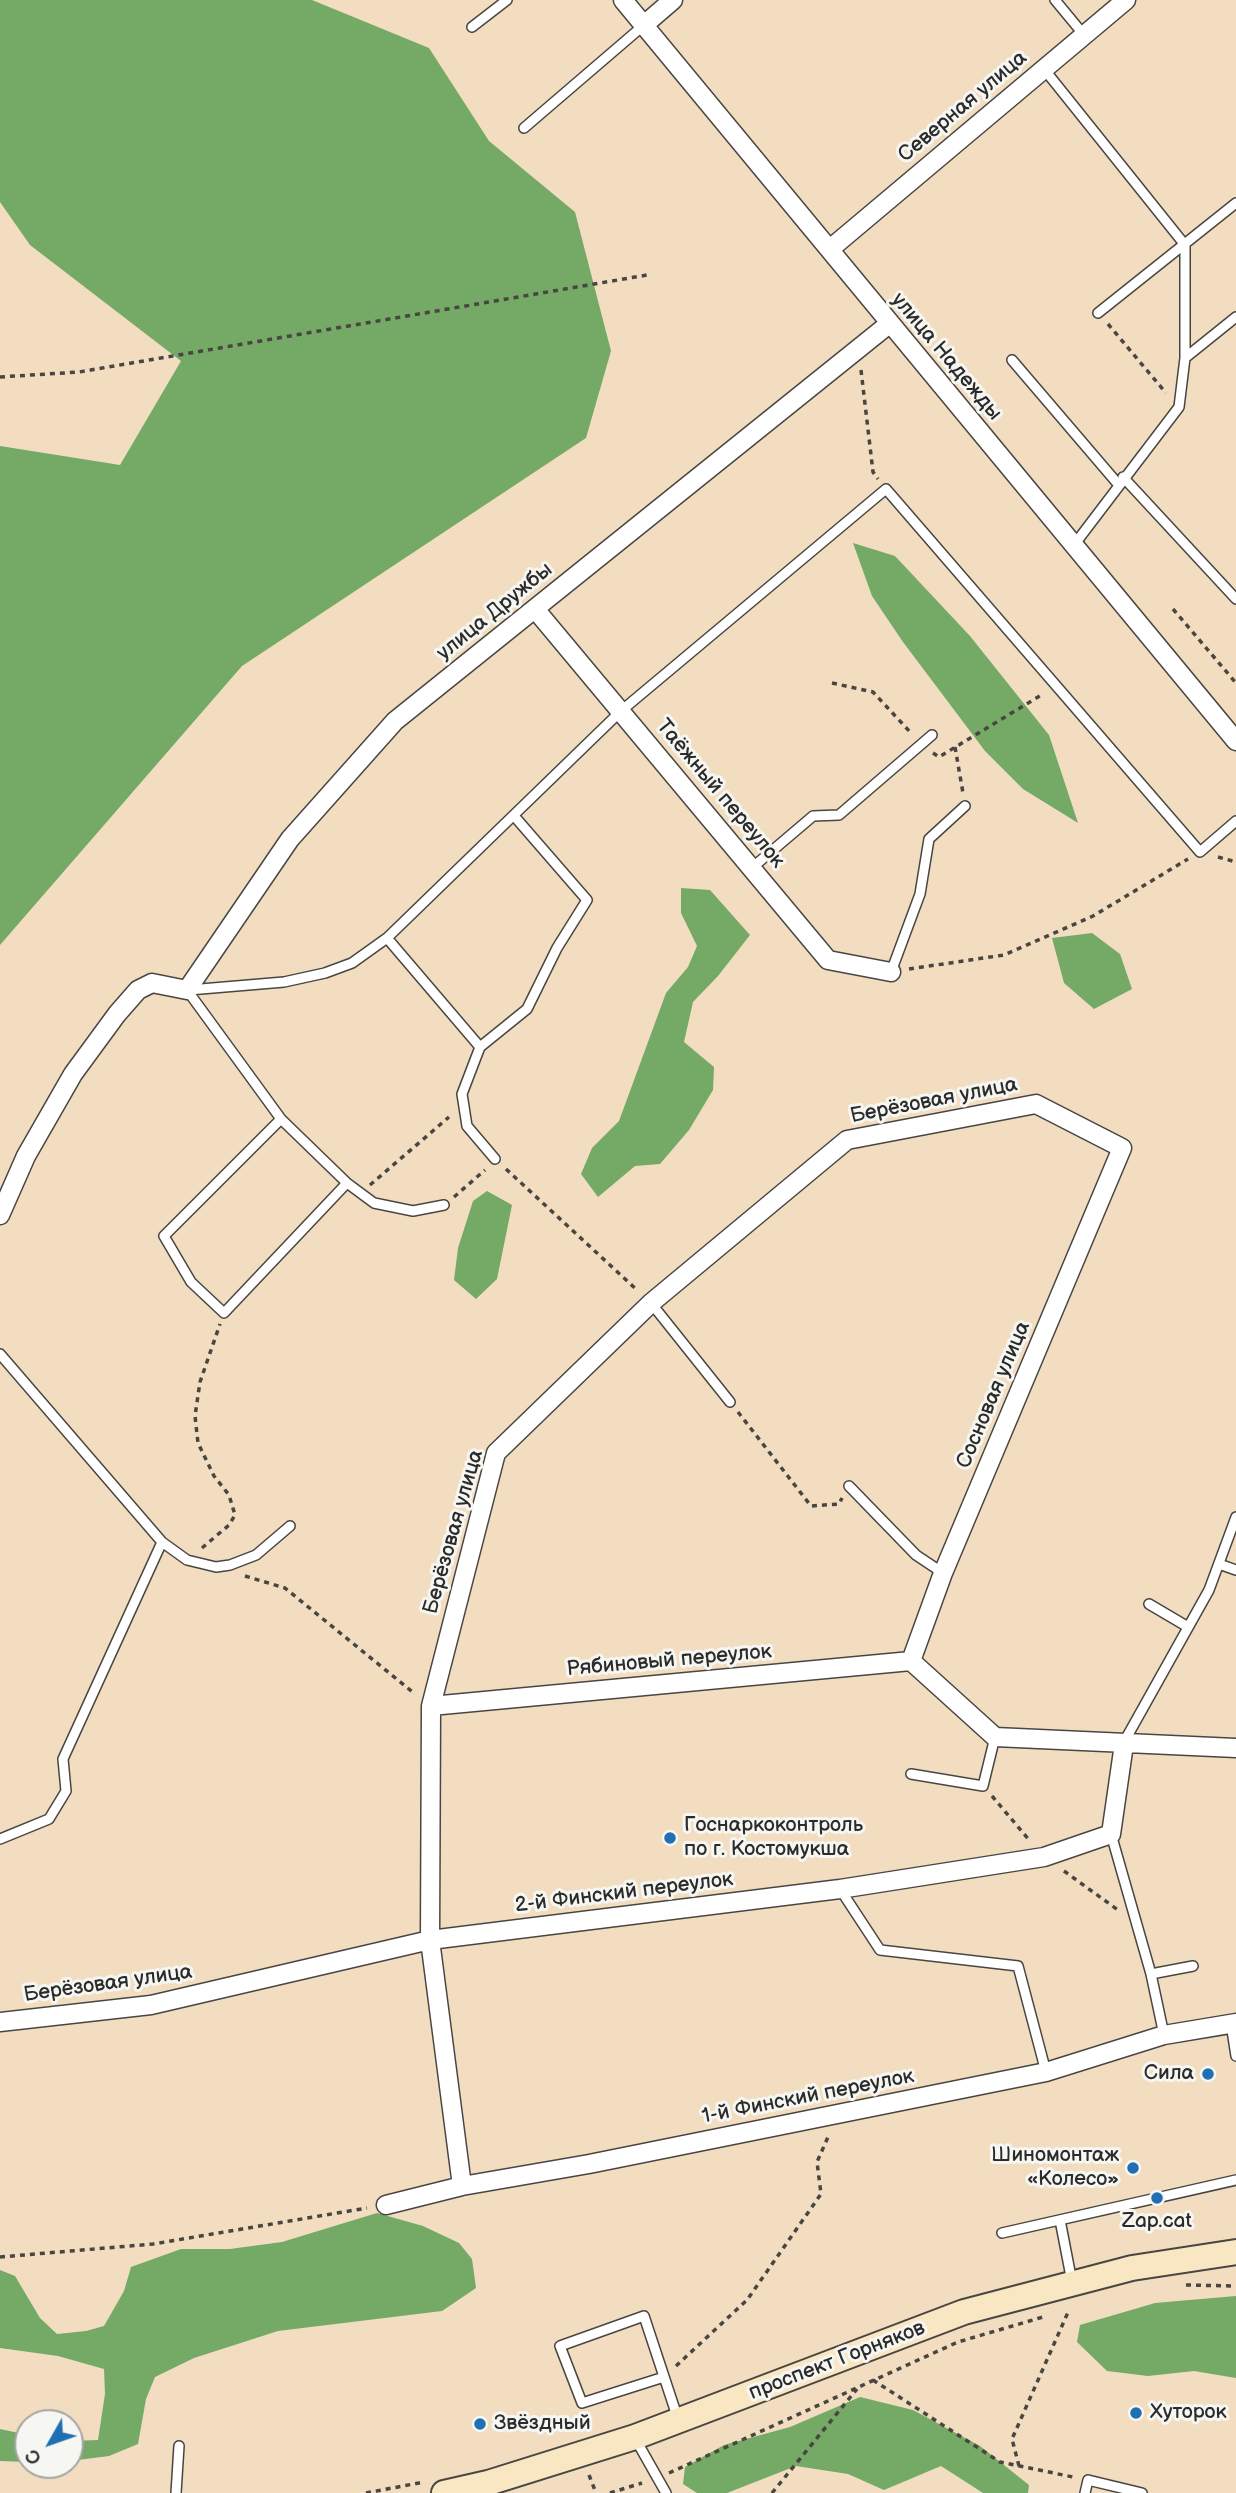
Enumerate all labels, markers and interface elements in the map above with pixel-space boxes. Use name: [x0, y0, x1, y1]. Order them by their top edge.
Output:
street label: Северная улица: [894, 46, 1032, 168]
street label: улица Надежды: [885, 288, 1007, 426]
street label: улица Дружбы: [432, 558, 558, 666]
street label: Таёжный переулок: [650, 714, 790, 874]
street label: Берёзовая улица: [848, 1072, 1020, 1130]
street label: Сосновая улица: [952, 1318, 1036, 1472]
street label: Берёзовая улица: [419, 1447, 489, 1617]
street label: Рябиновый переулок: [565, 1639, 773, 1683]
place label: Госнаркоконтроль по г. Костомукша: [684, 1813, 863, 1863]
marker: Госнаркоконтроль по г. Костомукша: [662, 1830, 678, 1846]
street label: 2-й Финский переулок: [513, 1867, 735, 1919]
street label: Берёзовая улица: [22, 1960, 194, 2008]
place label: Сила: [1144, 2061, 1194, 2087]
street label: 1-й Финский переулок: [700, 2064, 916, 2130]
marker: Сила: [1200, 2066, 1216, 2082]
place label: Шиномонтаж «Колесо»: [991, 2143, 1119, 2193]
marker: Шиномонтаж «Колесо»: [1125, 2160, 1141, 2176]
marker: Zap.cat: [1149, 2190, 1165, 2206]
place label: Zap.cat: [1122, 2209, 1192, 2235]
street label: проспект Горняков: [745, 2316, 929, 2406]
place label: Хуторок: [1150, 2400, 1227, 2426]
marker: Хуторок: [1128, 2405, 1144, 2421]
north arrow: [14, 2409, 84, 2479]
place label: Звёздный: [494, 2411, 591, 2437]
marker: Звёздный: [472, 2416, 488, 2432]
text: С: [21, 2444, 47, 2469]

